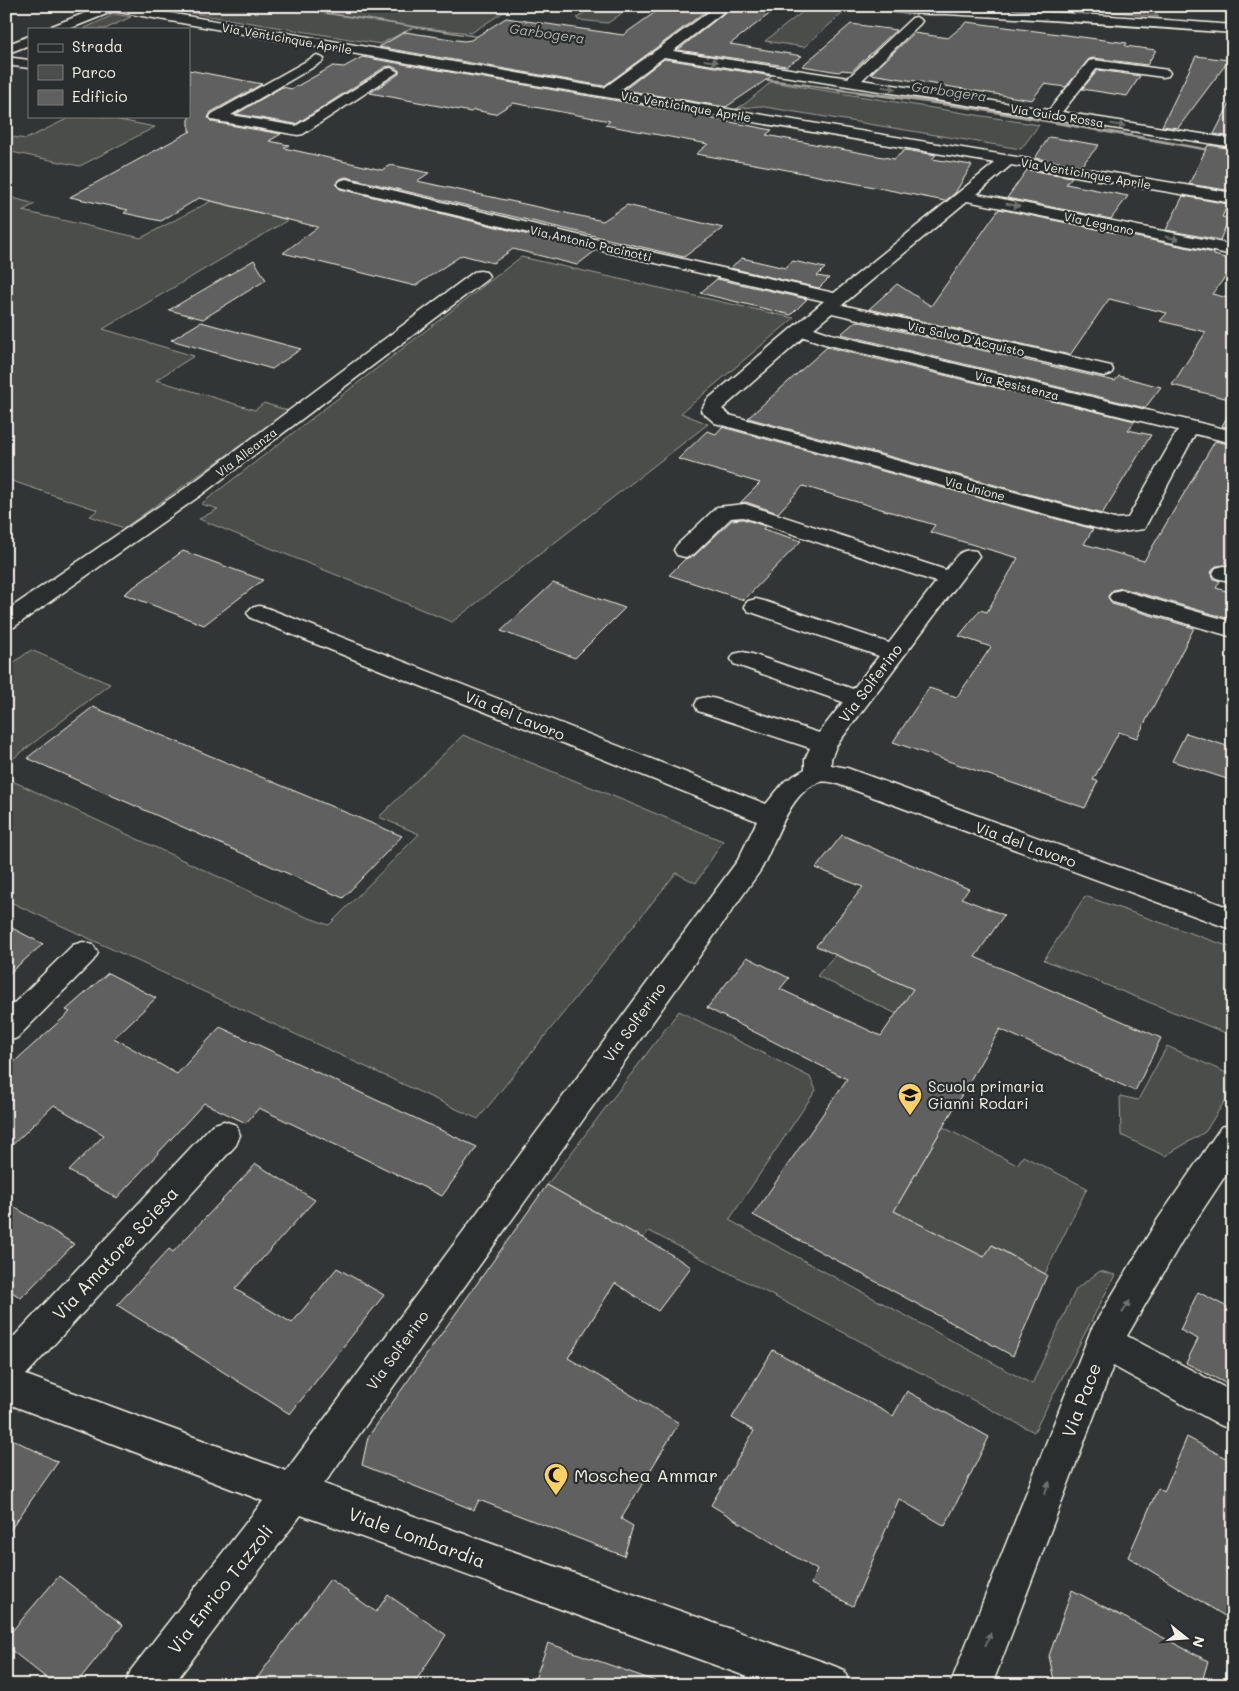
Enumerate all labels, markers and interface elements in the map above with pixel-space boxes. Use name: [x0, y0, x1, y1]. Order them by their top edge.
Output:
water label: Garbogera: [508, 18, 586, 48]
street label: Via Venticinque Aprile: [221, 19, 353, 57]
legend: [28, 28, 190, 118]
text: Strada: [72, 36, 123, 56]
one-way arrow: [703, 57, 719, 65]
text: Parco: [72, 62, 116, 82]
water label: Garbogera: [910, 76, 988, 106]
one-way arrow: [881, 84, 897, 92]
text: Edificio: [72, 86, 128, 106]
street label: Via Venticinque Aprile: [620, 87, 752, 125]
street label: Via Guido Rossa: [1009, 100, 1105, 130]
one-way arrow: [1111, 121, 1127, 129]
street label: Via Venticinque Aprile: [1020, 154, 1152, 192]
one-way arrow: [1005, 202, 1021, 210]
street label: Via Legnano: [1062, 208, 1136, 238]
street label: Via Antonio Pacinotti: [528, 221, 654, 265]
one-way arrow: [1164, 234, 1179, 242]
street label: Via Salvo D'Acquisto: [906, 317, 1026, 359]
street label: Via Resistenza: [973, 367, 1061, 403]
street label: Via Alleanza: [212, 424, 280, 480]
street label: Via Unione: [943, 472, 1007, 504]
street label: Via Solferino: [834, 639, 906, 727]
street label: Via del Lavoro: [462, 686, 568, 744]
street label: Via del Lavoro: [973, 816, 1079, 872]
street label: Via Solferino: [598, 978, 670, 1066]
place label: Scuola primaria Gianni Rodari: [928, 1076, 1044, 1113]
school or university icon: Scuola primaria Gianni Rodari: [897, 1082, 923, 1116]
street label: Via Amatore Sciesa: [47, 1181, 183, 1325]
one-way arrow: [1121, 1301, 1130, 1314]
street label: Via Solferino: [361, 1306, 433, 1394]
street label: Via Pace: [1056, 1359, 1106, 1441]
mosque icon: Moschea Ammar: [543, 1462, 569, 1496]
place label: Moschea Ammar: [574, 1463, 718, 1487]
one-way arrow: [1043, 1480, 1051, 1495]
street label: Viale Lombardia: [345, 1501, 489, 1573]
street label: Via Enrico Tazzoli: [162, 1519, 278, 1659]
north arrow: [1162, 1614, 1212, 1664]
one-way arrow: [985, 1632, 993, 1646]
text: N: [1188, 1634, 1210, 1650]

